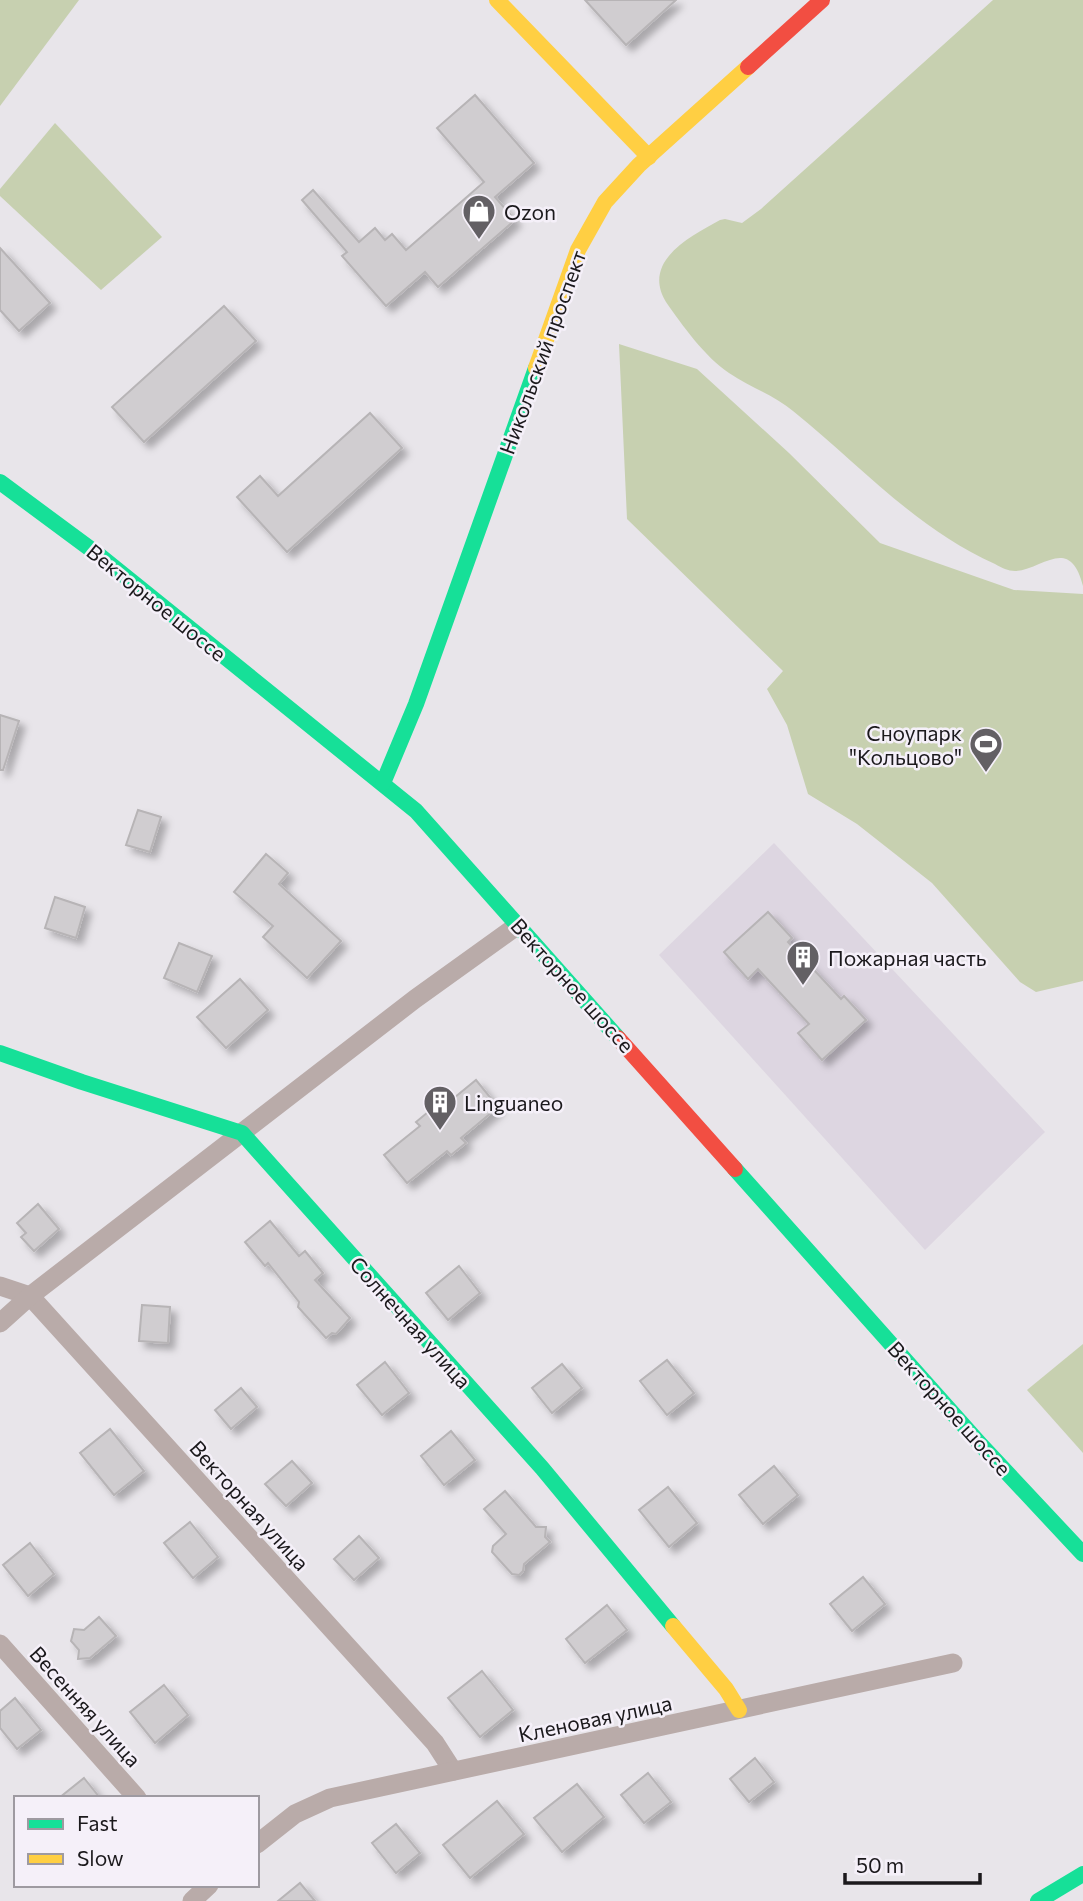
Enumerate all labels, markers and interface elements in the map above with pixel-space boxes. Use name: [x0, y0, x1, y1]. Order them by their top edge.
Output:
shop icon: Ozon: [460, 192, 498, 241]
place label: Ozon: [504, 199, 556, 224]
street label: Никольский проспект: [494, 247, 591, 457]
street label: Векторное шоссе: [82, 538, 232, 666]
place label: Сноупарк "Кольцово": [849, 720, 962, 769]
sports icon: Сноупарк "Кольцово": [967, 725, 1005, 774]
street label: Векторное шоссе: [506, 913, 640, 1057]
building icon: Пожарная часть: [784, 938, 822, 987]
place label: Пожарная часть: [828, 945, 987, 970]
building icon: Linguaneo: [421, 1083, 459, 1132]
place label: Linguaneo: [464, 1090, 563, 1115]
street label: Солнечная улица: [345, 1251, 477, 1393]
street label: Векторное шоссе: [883, 1336, 1017, 1480]
street label: Векторная улица: [185, 1435, 315, 1575]
street label: Весенняя улица: [25, 1641, 147, 1771]
street label: Кленовая улица: [516, 1690, 674, 1746]
legend: [14, 1796, 259, 1887]
text: Fast: [77, 1810, 118, 1835]
scale bar: [845, 1842, 980, 1886]
text: Slow: [77, 1845, 124, 1870]
text: 50 m: [856, 1852, 904, 1877]

